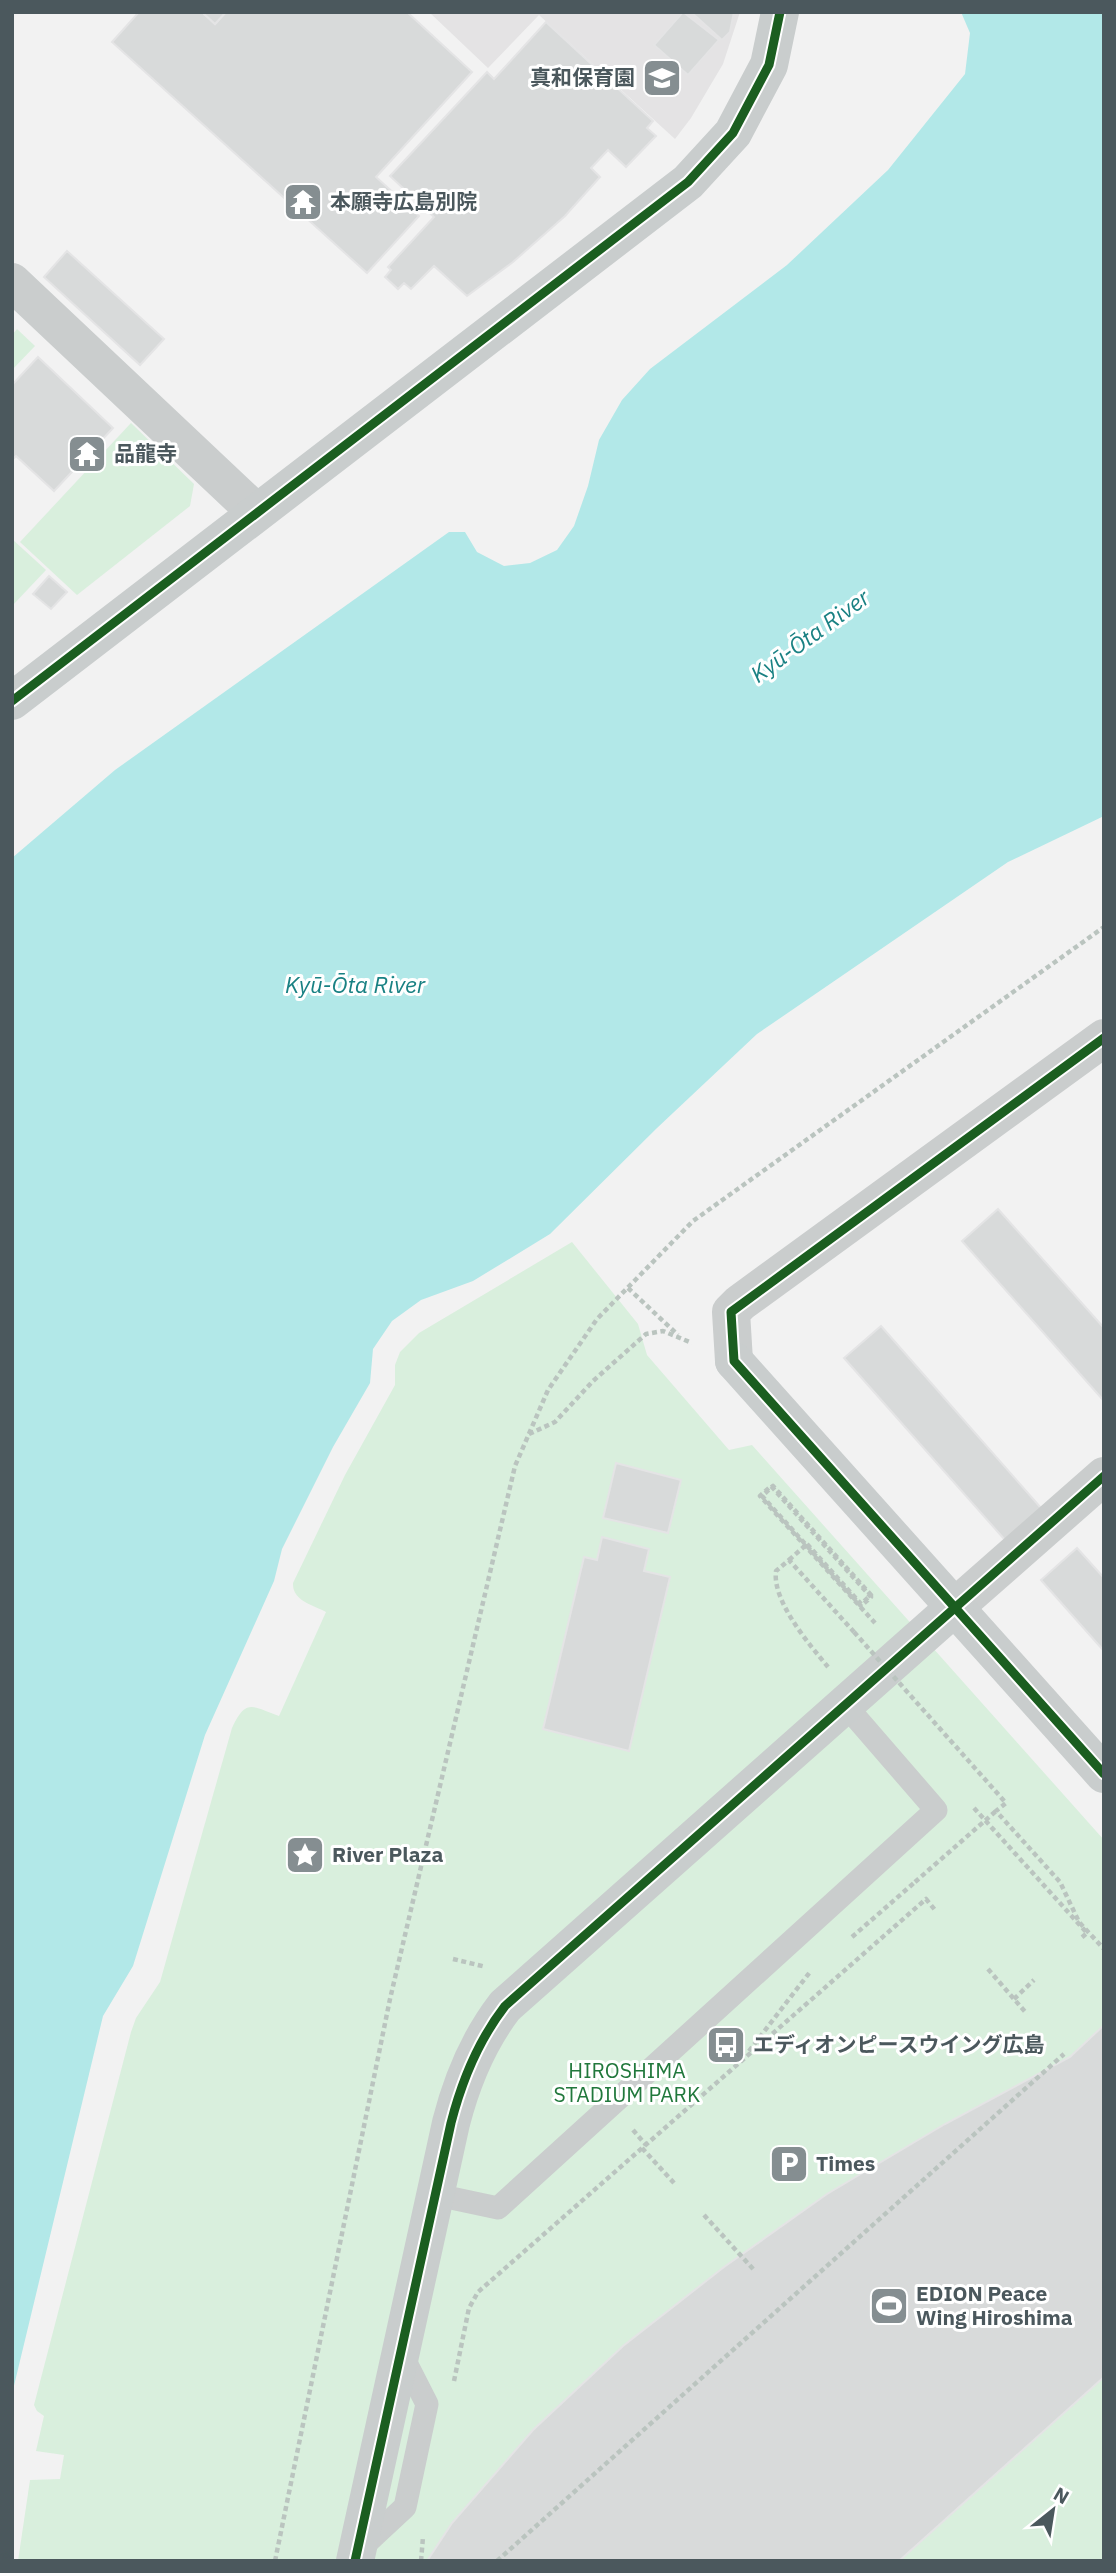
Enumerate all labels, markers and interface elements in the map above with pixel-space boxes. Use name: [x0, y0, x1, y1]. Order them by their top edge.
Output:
school or university icon: 真和保育園: [641, 57, 683, 99]
place label: 真和保育園: [530, 63, 635, 91]
temple icon: 本願寺広島別院: [282, 181, 324, 223]
place label: 本願寺広島別院: [330, 187, 477, 215]
temple icon: 品龍寺: [66, 433, 108, 475]
place label: 品龍寺: [114, 439, 177, 467]
water label: Kyū-Ōta River: [744, 582, 875, 689]
water label: Kyū-Ōta River: [285, 969, 426, 999]
place icon: River Plaza: [284, 1834, 326, 1876]
place label: River Plaza: [332, 1840, 443, 1868]
bus stop icon: エディオンピースウイング広島: [705, 2024, 747, 2066]
place label: エディオンピースウイング広島: [753, 2030, 1044, 2058]
park label: HIROSHIMA STADIUM PARK: [554, 2056, 700, 2108]
parking icon: Times: [768, 2143, 810, 2185]
place label: Times: [816, 2149, 875, 2177]
place label: EDION Peace Wing Hiroshima: [916, 2279, 1073, 2331]
sports icon: EDION Peace Wing Hiroshima: [868, 2285, 910, 2327]
north arrow: [1018, 2475, 1088, 2545]
text: N: [1050, 2481, 1073, 2509]

